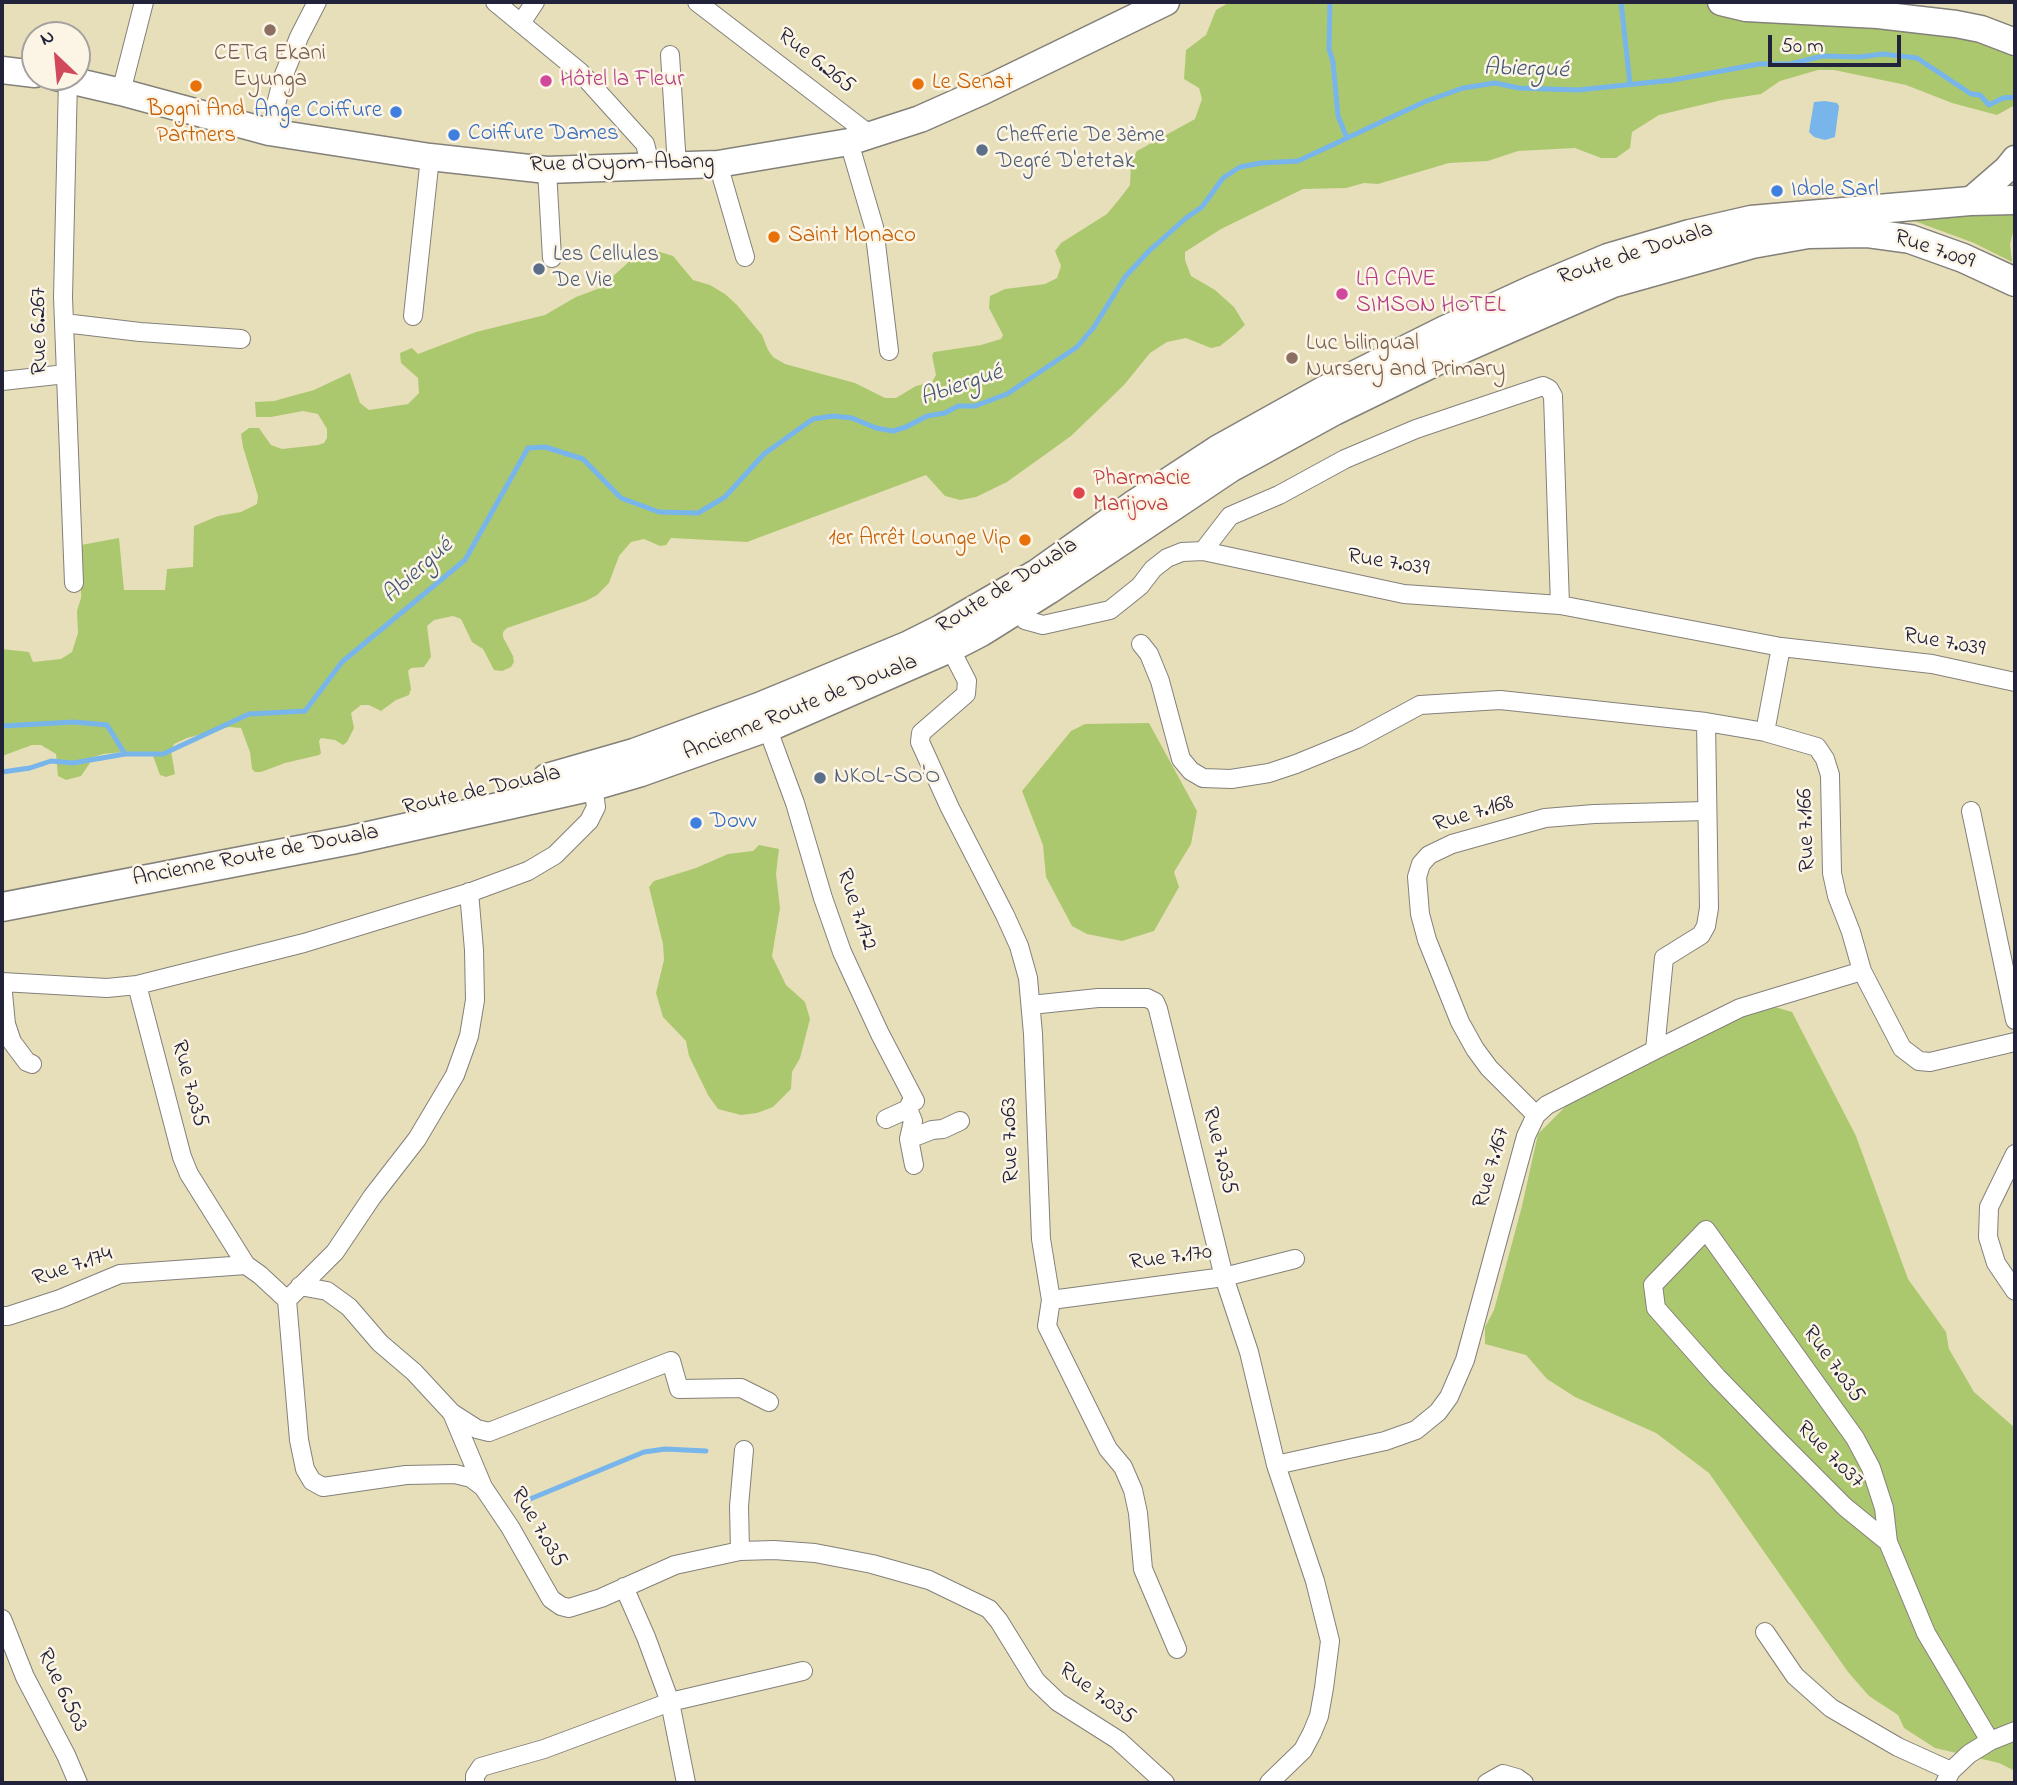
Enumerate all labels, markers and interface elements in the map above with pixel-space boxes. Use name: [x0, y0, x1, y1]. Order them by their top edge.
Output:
north arrow: [21, 21, 91, 91]
scale bar: [1772, 21, 1905, 65]
marker: CETG Ekani Eyunga: [262, 22, 278, 38]
street label: Rue 6.265: [771, 23, 859, 101]
text: N: [36, 24, 59, 53]
text: 50 m: [1781, 32, 1824, 62]
place label: CETG Ekani Eyunga: [214, 41, 326, 95]
water label: Abiergué: [1483, 55, 1569, 87]
place label: Hôtel la Fleur: [560, 67, 684, 95]
place label: Le Senat: [932, 70, 1013, 98]
marker: Hôtel la Fleur: [538, 73, 554, 89]
marker: Le Senat: [910, 76, 926, 92]
marker: Bogni And Partners: [188, 78, 204, 94]
place label: Bogni And Partners: [147, 97, 245, 151]
place label: Ange Coiffure: [254, 98, 382, 126]
marker: Ange Coiffure: [388, 104, 404, 120]
place label: Coiffure Dames: [468, 121, 619, 149]
place label: Chefferie De 3ème Degré D'etetak: [996, 123, 1165, 177]
marker: Coiffure Dames: [446, 127, 462, 143]
marker: Chefferie De 3ème Degré D'etetak: [974, 142, 990, 158]
street label: Rue d'Oyom-Abang: [529, 150, 715, 180]
place label: Idole Sarl: [1791, 177, 1879, 205]
marker: Idole Sarl: [1769, 183, 1785, 199]
street label: Route de Douala: [1555, 217, 1717, 293]
place label: Saint Monaco: [788, 223, 916, 251]
street label: Rue 7.009: [1890, 225, 1978, 277]
marker: Saint Monaco: [766, 229, 782, 245]
place label: Les Cellules De Vie: [553, 242, 659, 296]
marker: Les Cellules De Vie: [531, 261, 547, 277]
place label: LA CAVE SIMSON HOTEL: [1356, 267, 1505, 321]
marker: LA CAVE SIMSON HOTEL: [1334, 286, 1350, 302]
street label: Rue 6.267: [26, 287, 56, 375]
place label: Luc bilingual Nursery and Primary: [1306, 331, 1505, 385]
marker: Luc bilingual Nursery and Primary: [1284, 350, 1300, 366]
water label: Abiergué: [917, 360, 1007, 414]
place label: Pharmacie Marijova: [1093, 466, 1190, 520]
marker: Pharmacie Marijova: [1071, 485, 1087, 501]
place label: 1er Arrêt Lounge Vip: [828, 526, 1011, 554]
marker: 1er Arrêt Lounge Vip: [1017, 532, 1033, 548]
water label: Abiergué: [378, 533, 460, 611]
street label: Route de Douala: [932, 533, 1084, 641]
street label: Rue 7.039: [1345, 544, 1431, 584]
street label: Rue 7.039: [1901, 623, 1987, 665]
street label: Ancienne Route de Douala: [680, 649, 922, 769]
street label: Route de Douala: [400, 760, 564, 824]
place label: NKOL-SO'O: [834, 764, 940, 792]
marker: NKOL-SO'O: [812, 770, 828, 786]
street label: Rue 7.166: [1793, 788, 1823, 872]
street label: Rue 7.168: [1431, 790, 1517, 840]
place label: Dovv: [710, 809, 757, 837]
marker: Dovv: [688, 815, 704, 831]
street label: Ancienne Route de Douala: [131, 820, 381, 894]
street label: Rue 7.172: [828, 866, 882, 954]
street label: Rue 7.035: [163, 1038, 213, 1130]
street label: Rue 7.063: [997, 1097, 1027, 1183]
street label: Rue 7.035: [1194, 1105, 1242, 1197]
street label: Rue 7.167: [1468, 1124, 1518, 1212]
street label: Rue 7.170: [1128, 1240, 1214, 1278]
street label: Rue 7.174: [30, 1242, 116, 1294]
street label: Rue 7.035: [1795, 1321, 1869, 1409]
street label: Rue 7.037: [1789, 1416, 1869, 1496]
street label: Rue 7.035: [502, 1483, 572, 1573]
street label: Rue 6.503: [29, 1645, 93, 1737]
street label: Rue 7.035: [1052, 1658, 1140, 1732]

